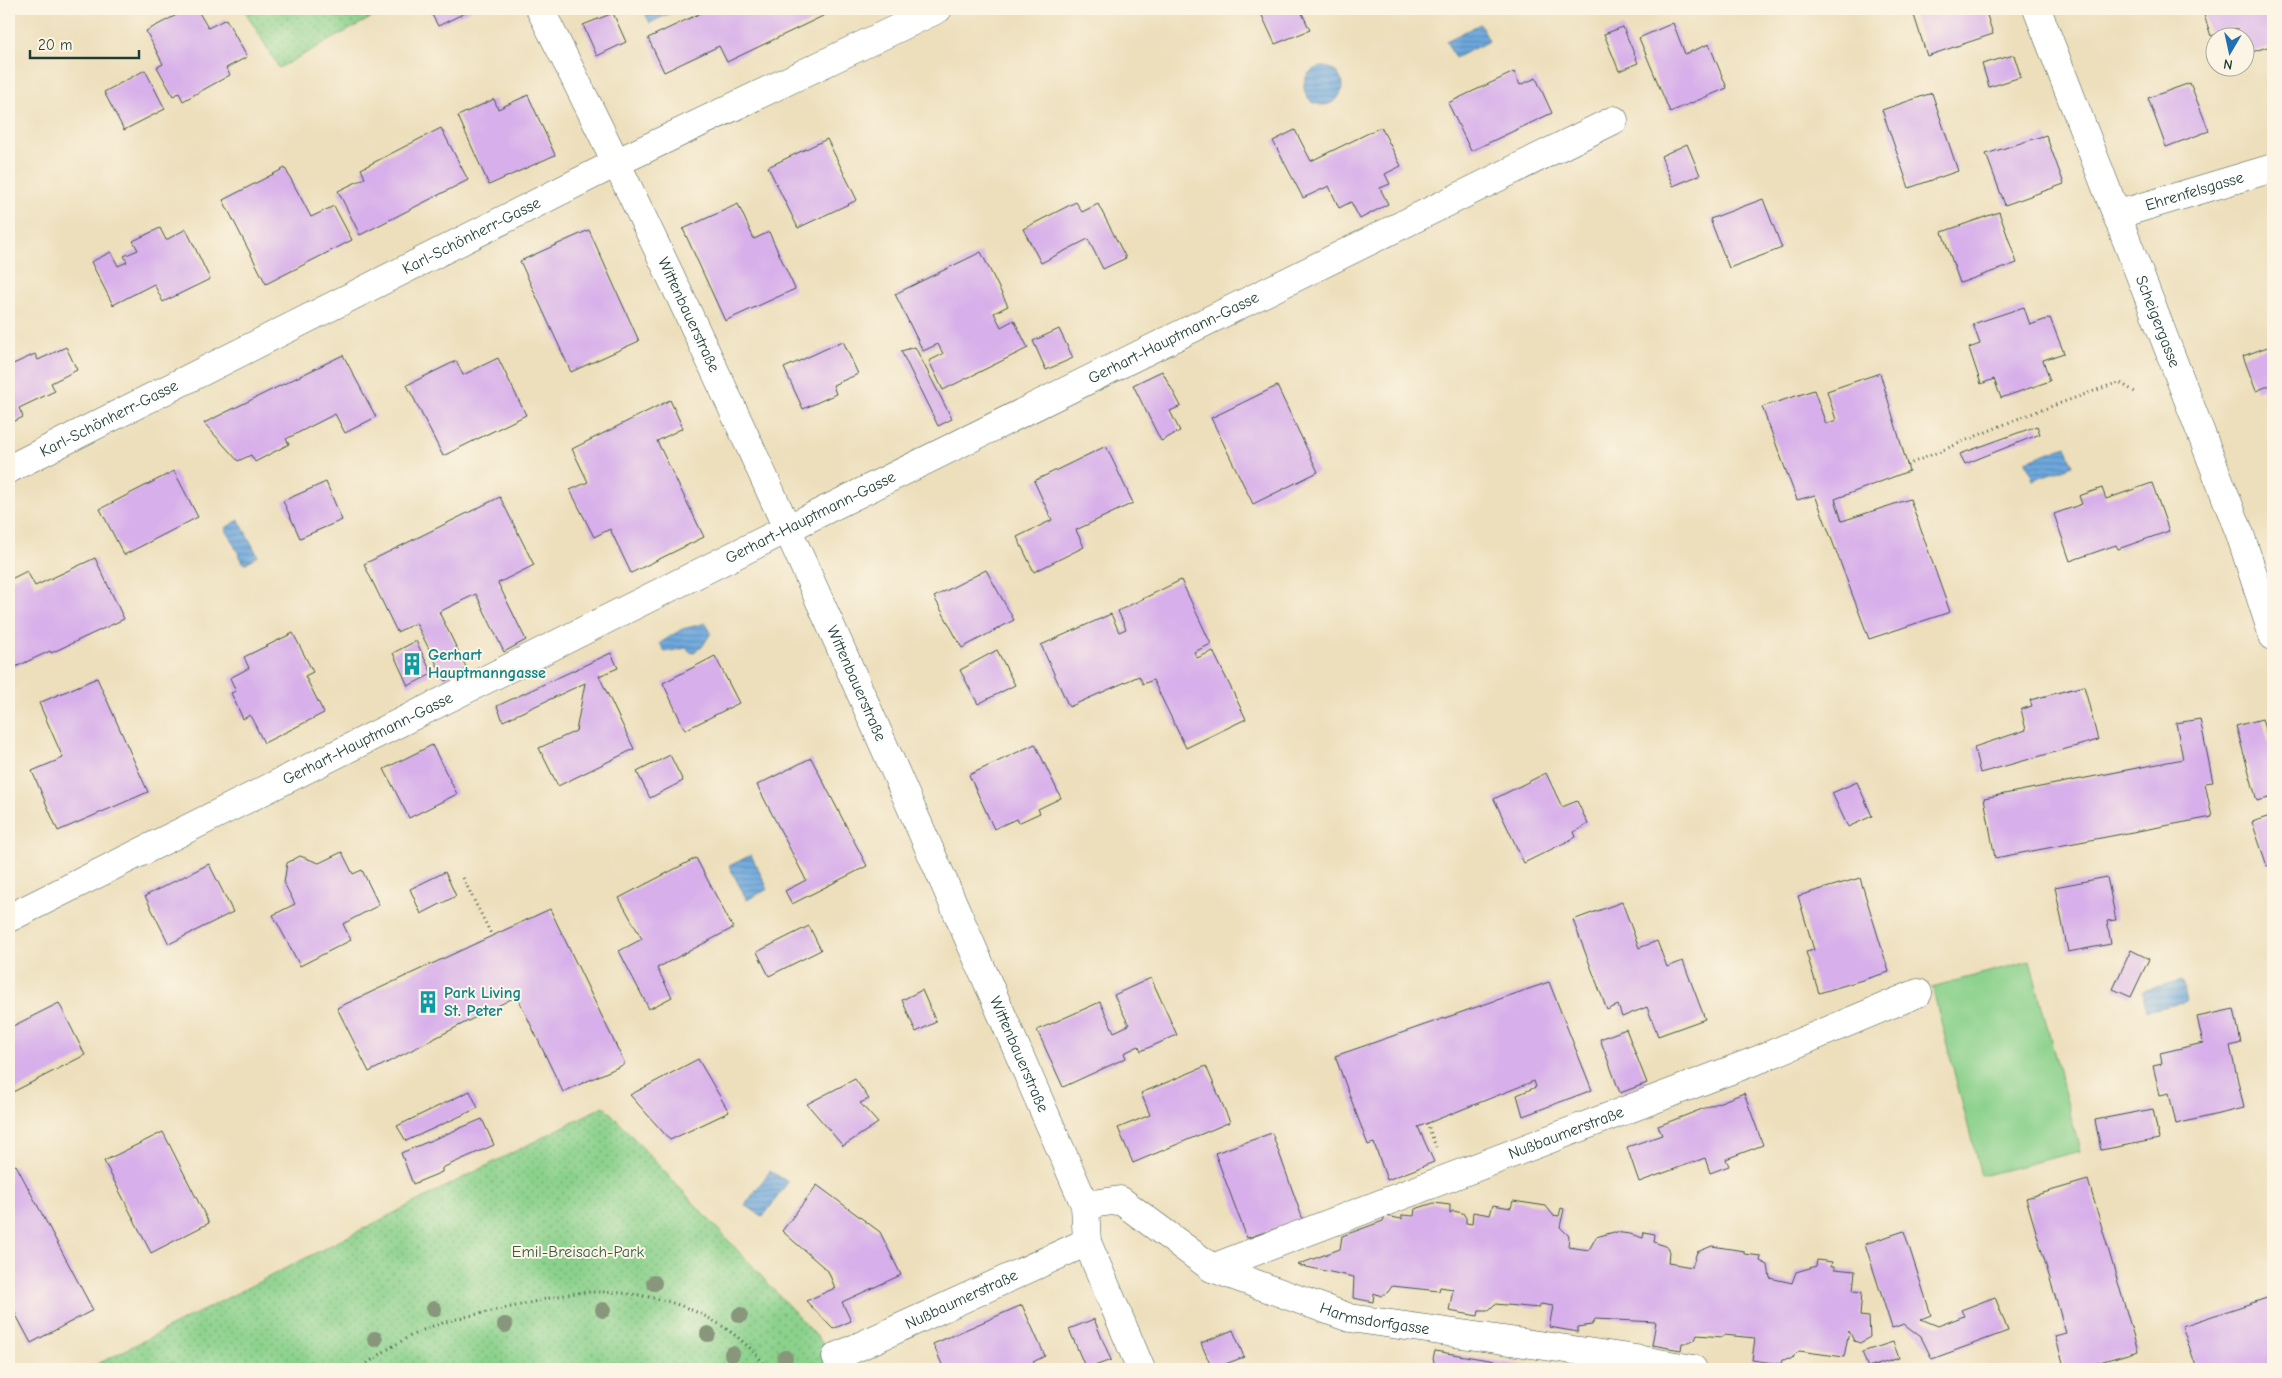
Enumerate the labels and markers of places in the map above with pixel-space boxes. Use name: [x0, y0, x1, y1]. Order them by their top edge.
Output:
place label: Gerhart Hauptmanngasse: [428, 646, 546, 682]
building icon: Gerhart Hauptmanngasse: [399, 651, 425, 677]
place label: Park Living St. Peter: [444, 984, 521, 1020]
building icon: Park Living St. Peter: [415, 989, 441, 1015]

